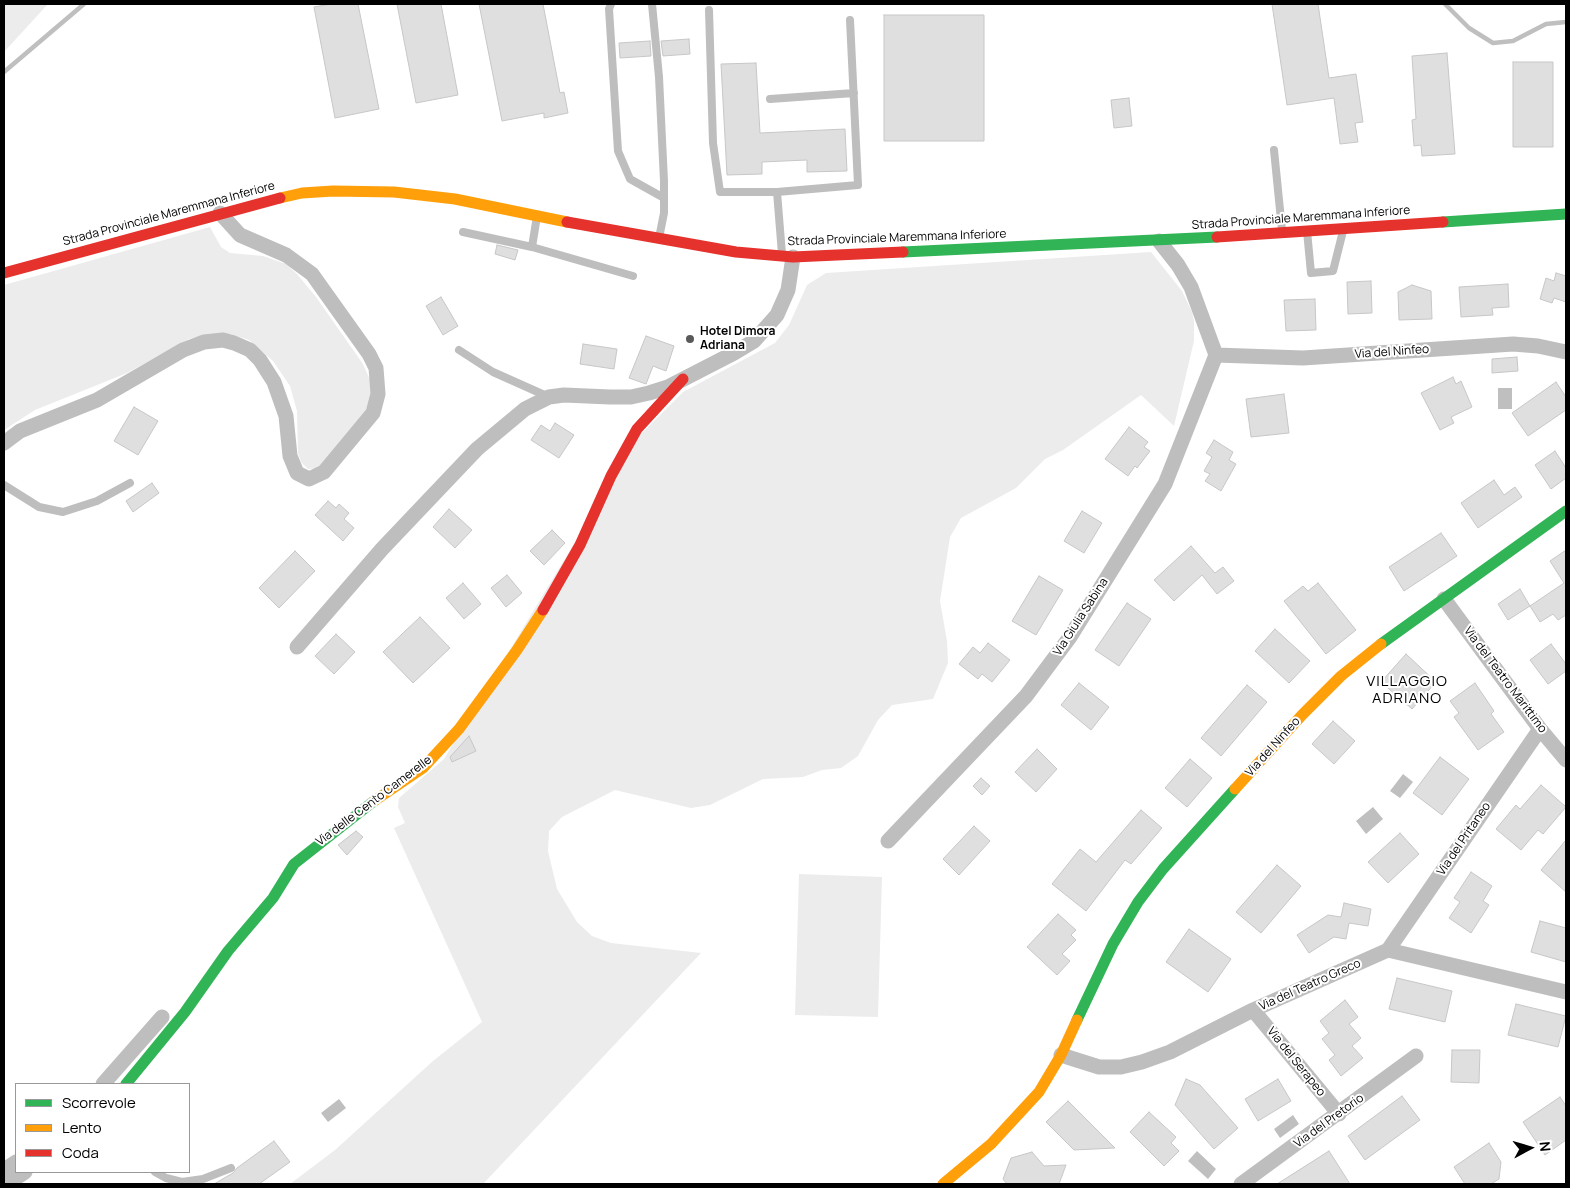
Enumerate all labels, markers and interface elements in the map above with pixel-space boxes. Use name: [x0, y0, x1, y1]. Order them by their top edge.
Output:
street label: Strada Provinciale Maremmana Inferiore: [61, 179, 277, 249]
street label: Strada Provinciale Maremmana Inferiore: [1191, 203, 1411, 233]
street label: Strada Provinciale Maremmana Inferiore: [787, 227, 1007, 249]
place label: Hotel Dimora Adriana: [700, 325, 775, 353]
marker: Hotel Dimora Adriana: [684, 333, 696, 345]
street label: Via del Ninfeo: [1354, 342, 1430, 362]
street label: Via Giulia Sabina: [1051, 575, 1111, 659]
street label: Via del Teatro Marittimo: [1460, 624, 1550, 736]
district label: VILLAGGIO ADRIANO: [1365, 673, 1449, 708]
street label: Via del Ninfeo: [1243, 715, 1303, 779]
street label: Via delle Cento Camerelle: [313, 753, 435, 849]
street label: Via del Pritaneo: [1434, 800, 1494, 878]
street label: Via del Teatro Greco: [1257, 956, 1363, 1014]
street label: Via del Serapeo: [1264, 1025, 1328, 1099]
legend: [15, 1083, 190, 1173]
street label: Via del Pretorio: [1291, 1091, 1367, 1151]
text: Scorrevole: [62, 1092, 136, 1113]
text: Lento: [62, 1117, 102, 1138]
north arrow: [1505, 1123, 1555, 1173]
text: N: [1535, 1140, 1555, 1152]
text: Coda: [62, 1142, 99, 1163]

